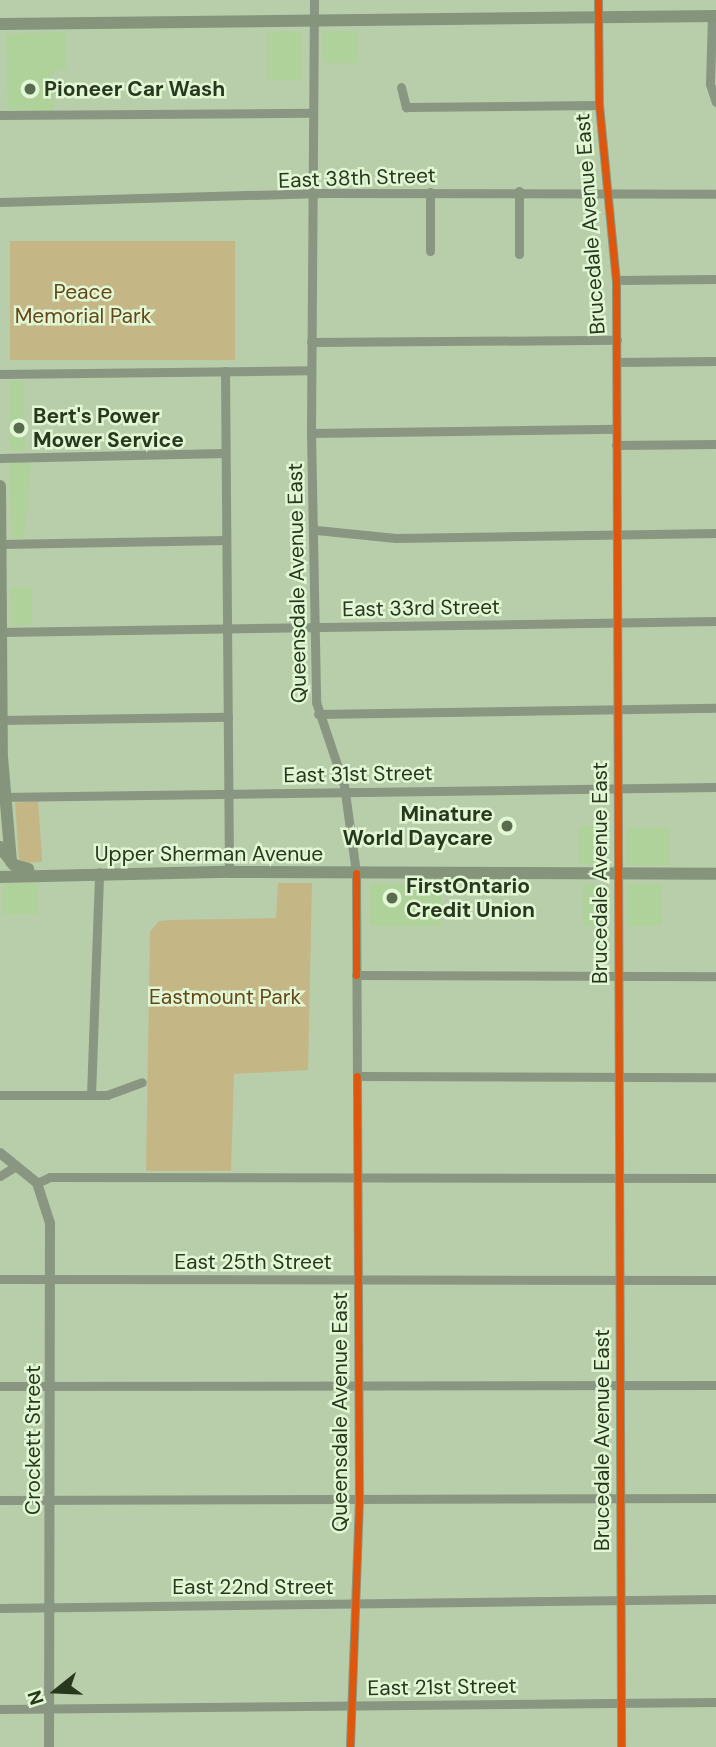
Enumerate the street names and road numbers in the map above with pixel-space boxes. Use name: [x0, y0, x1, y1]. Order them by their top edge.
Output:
street label: Brucedale Avenue East: [570, 113, 610, 335]
street label: East 38th Street: [278, 163, 436, 193]
street label: Queensdale Avenue East: [282, 463, 312, 703]
street label: East 33rd Street: [342, 594, 500, 622]
street label: East 31st Street: [283, 760, 433, 788]
street label: Brucedale Avenue East: [587, 762, 613, 984]
street label: Upper Sherman Avenue: [95, 841, 323, 867]
street label: East 25th Street: [174, 1249, 332, 1275]
street label: Queensdale Avenue East: [327, 1292, 353, 1532]
street label: Brucedale Avenue East: [589, 1329, 615, 1551]
street label: Crockett Street: [20, 1365, 46, 1515]
street label: East 22nd Street: [172, 1574, 334, 1600]
street label: East 21st Street: [367, 1673, 517, 1701]

